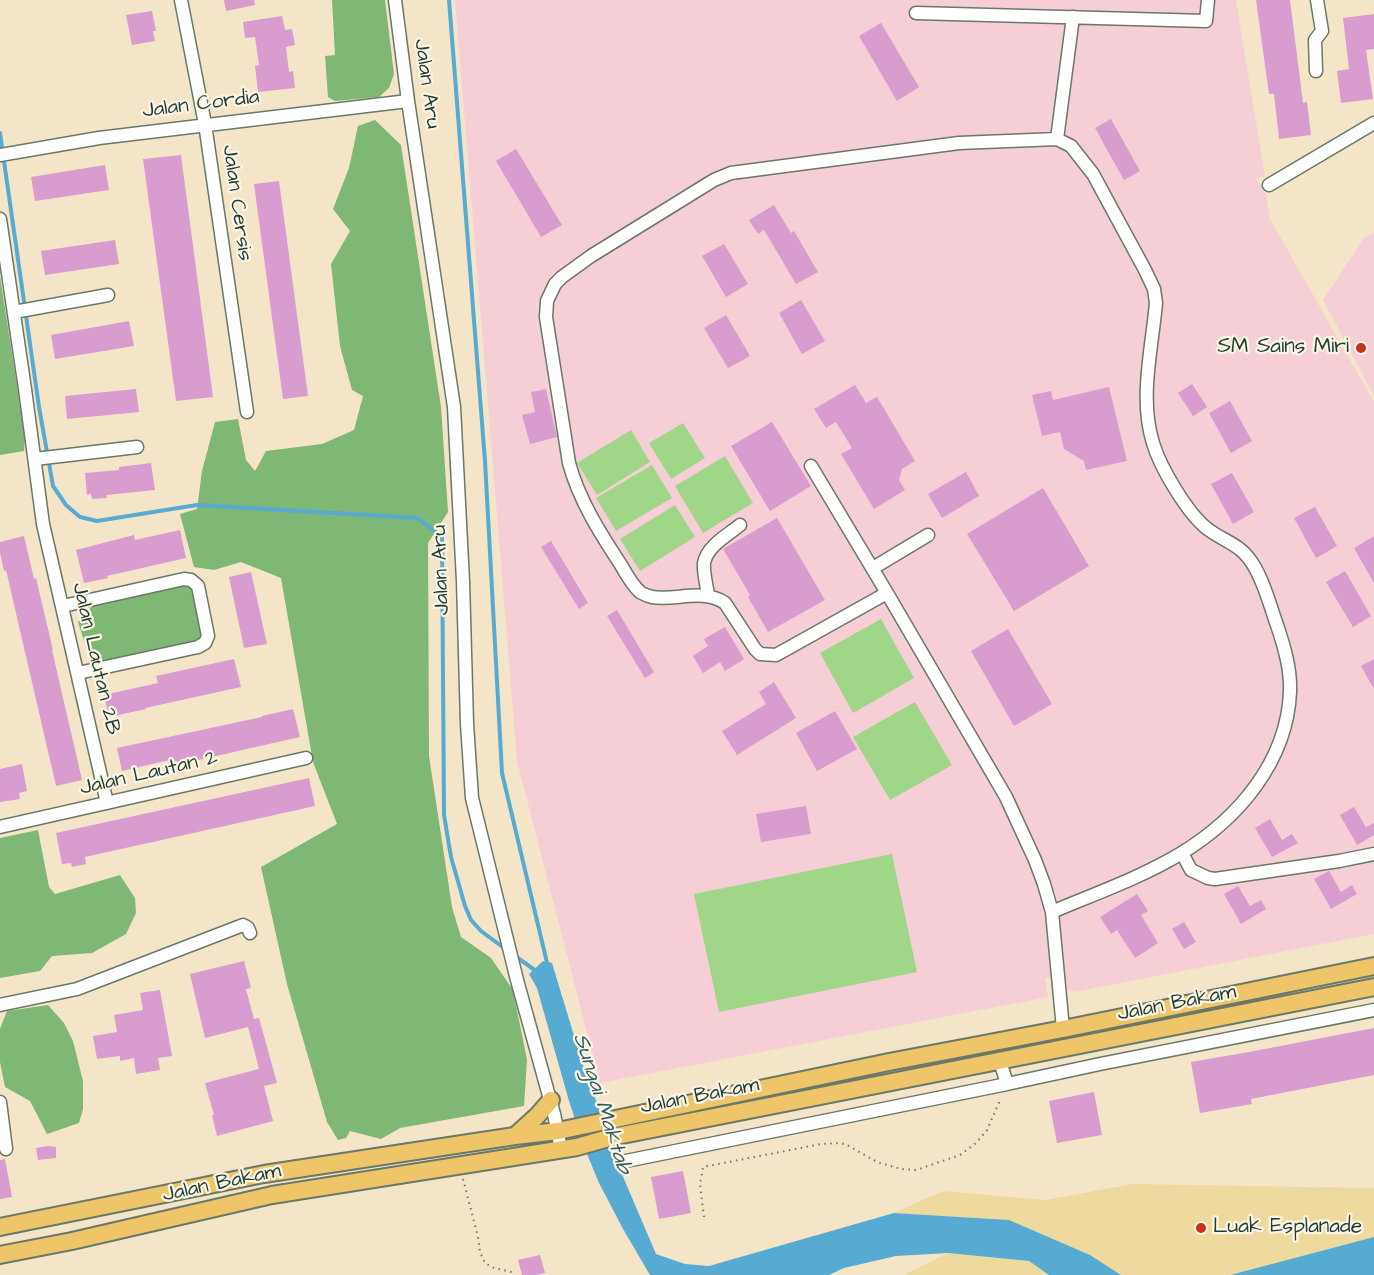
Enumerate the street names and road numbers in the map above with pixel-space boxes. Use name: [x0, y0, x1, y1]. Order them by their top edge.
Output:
street label: Jalan Aru: [407, 37, 445, 131]
street label: Jalan Cordia: [141, 85, 261, 125]
street label: Jalan Cersis: [215, 143, 257, 263]
street label: Jalan Aru: [428, 524, 456, 616]
street label: Jalan Lautan 2B: [65, 580, 125, 738]
street label: Jalan Lautan 2: [78, 746, 220, 802]
street label: Jalan Bakam: [1116, 980, 1238, 1028]
street label: Jalan Bakam: [639, 1073, 761, 1121]
street label: Jalan Bakam: [161, 1159, 283, 1209]

